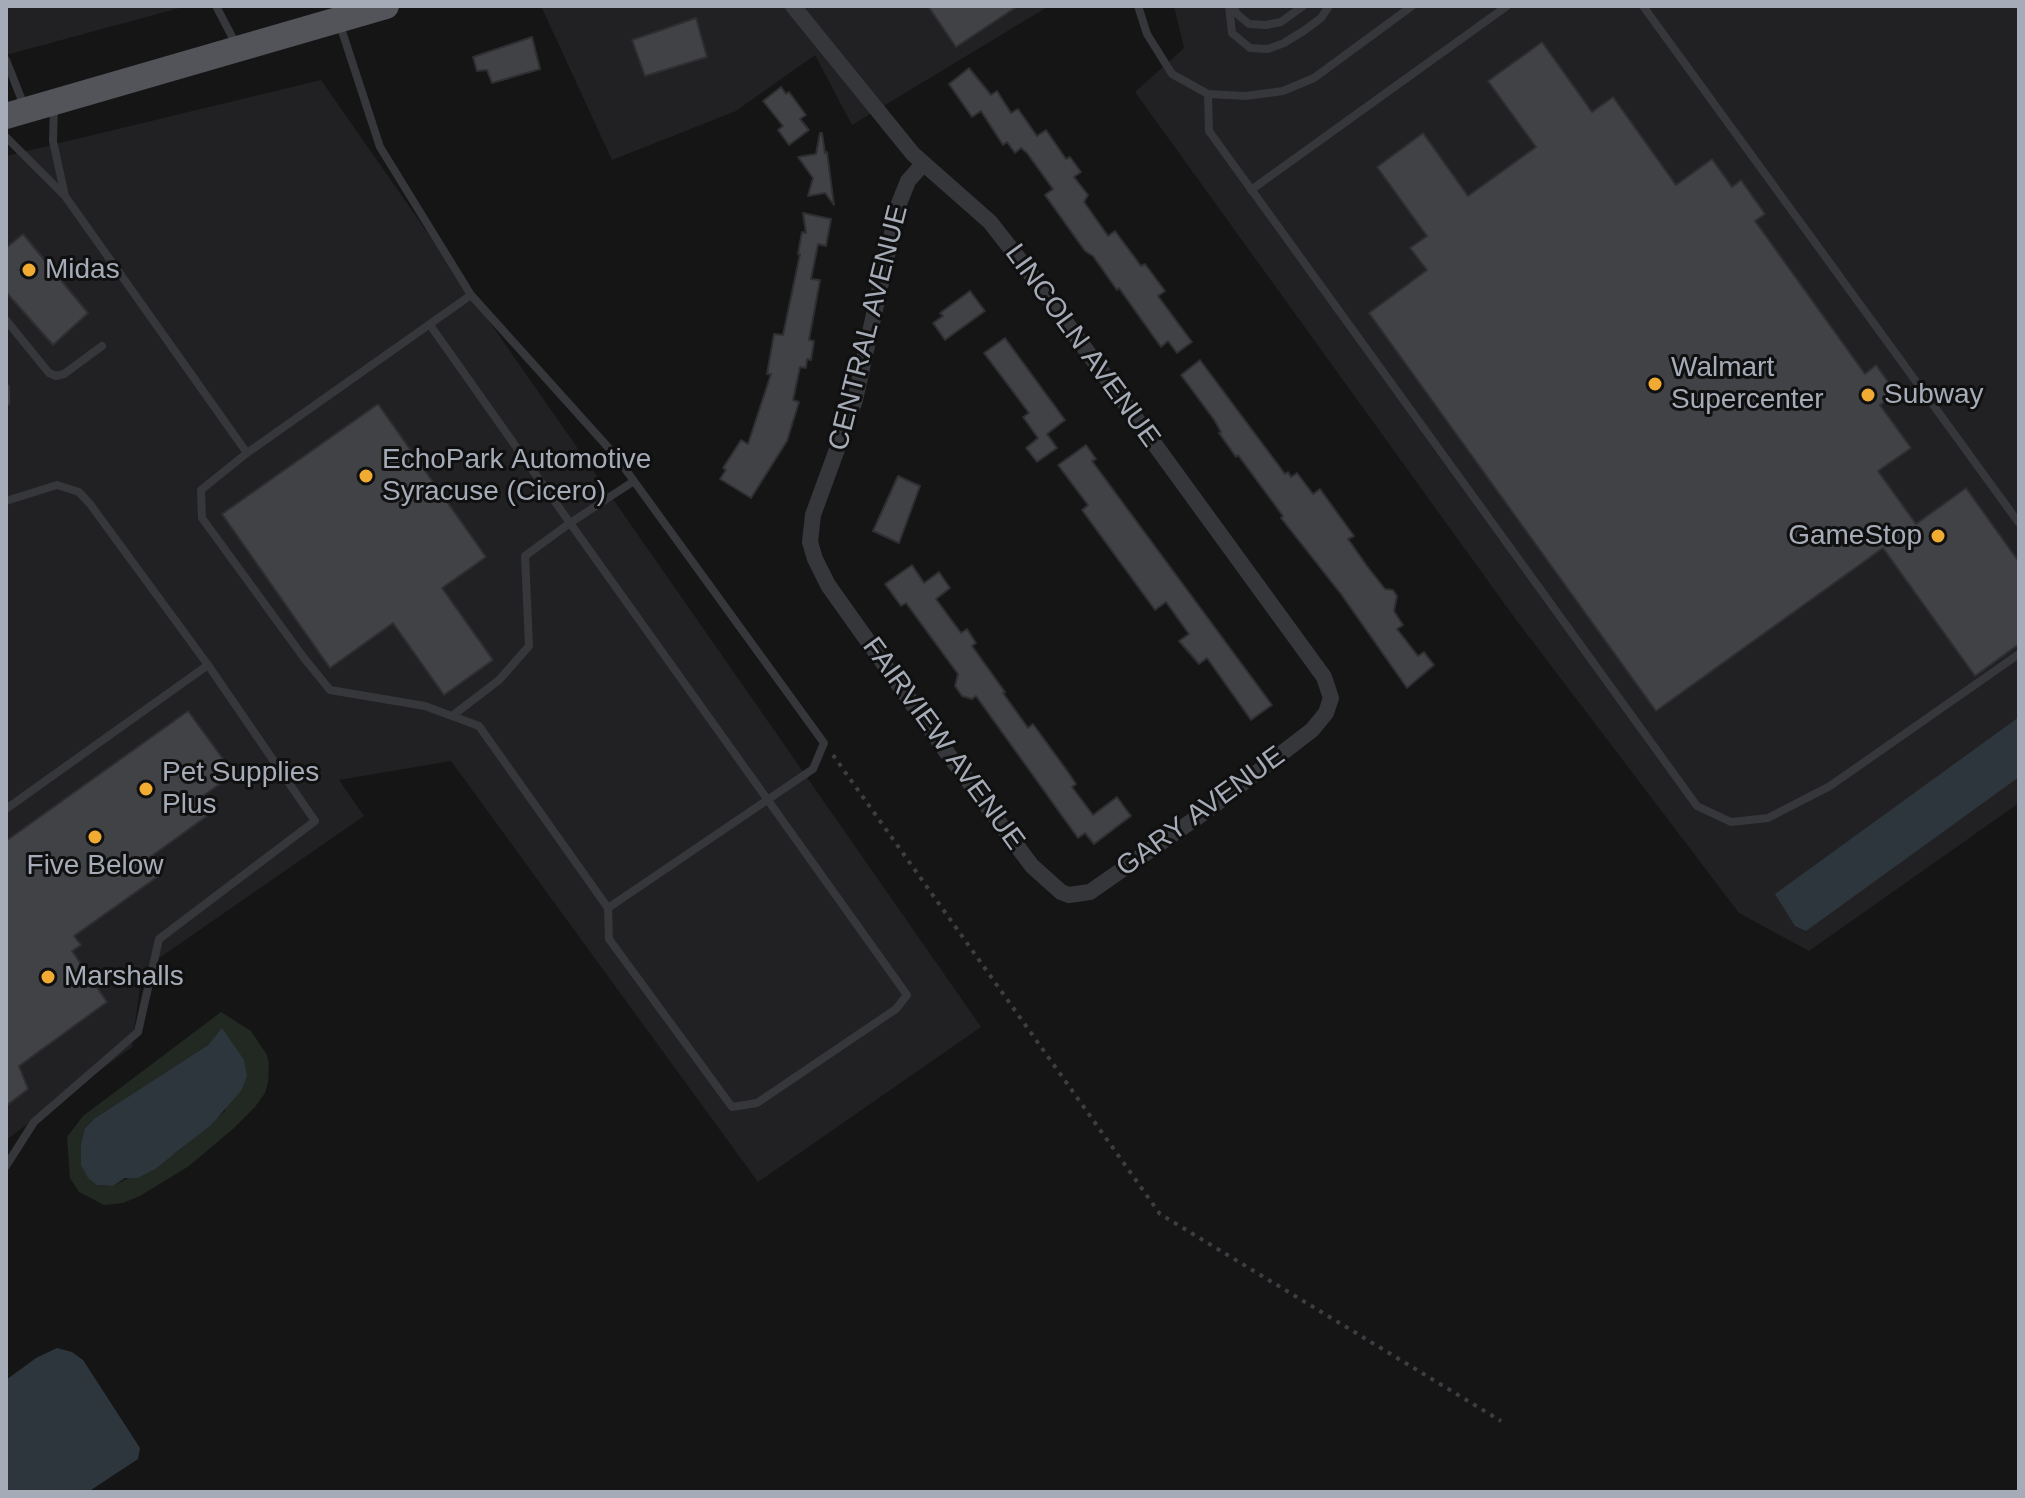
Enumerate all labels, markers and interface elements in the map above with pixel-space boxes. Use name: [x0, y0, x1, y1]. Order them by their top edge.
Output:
street label: CENTRAL AVENUE: [822, 202, 916, 454]
street label: LINCOLN AVENUE: [997, 238, 1167, 454]
place label: Midas: [45, 253, 120, 287]
marker: Midas: [20, 261, 38, 279]
place label: Walmart Supercenter: [1671, 351, 1824, 417]
marker: Walmart Supercenter: [1646, 375, 1664, 393]
place label: Subway: [1884, 378, 1984, 412]
marker: Subway: [1859, 386, 1877, 404]
place label: EchoPark Automotive Syracuse (Cicero): [382, 443, 651, 509]
marker: EchoPark Automotive Syracuse (Cicero): [357, 467, 375, 485]
place label: GameStop: [1788, 519, 1922, 553]
marker: GameStop: [1929, 527, 1947, 545]
street label: FAIRVIEW AVENUE: [855, 631, 1031, 857]
street label: GARY AVENUE: [1110, 740, 1292, 884]
place label: Pet Supplies Plus: [162, 756, 319, 822]
marker: Pet Supplies Plus: [137, 780, 155, 798]
marker: Five Below: [86, 828, 104, 846]
place label: Five Below: [27, 849, 163, 883]
place label: Marshalls: [64, 960, 184, 994]
marker: Marshalls: [39, 968, 57, 986]

